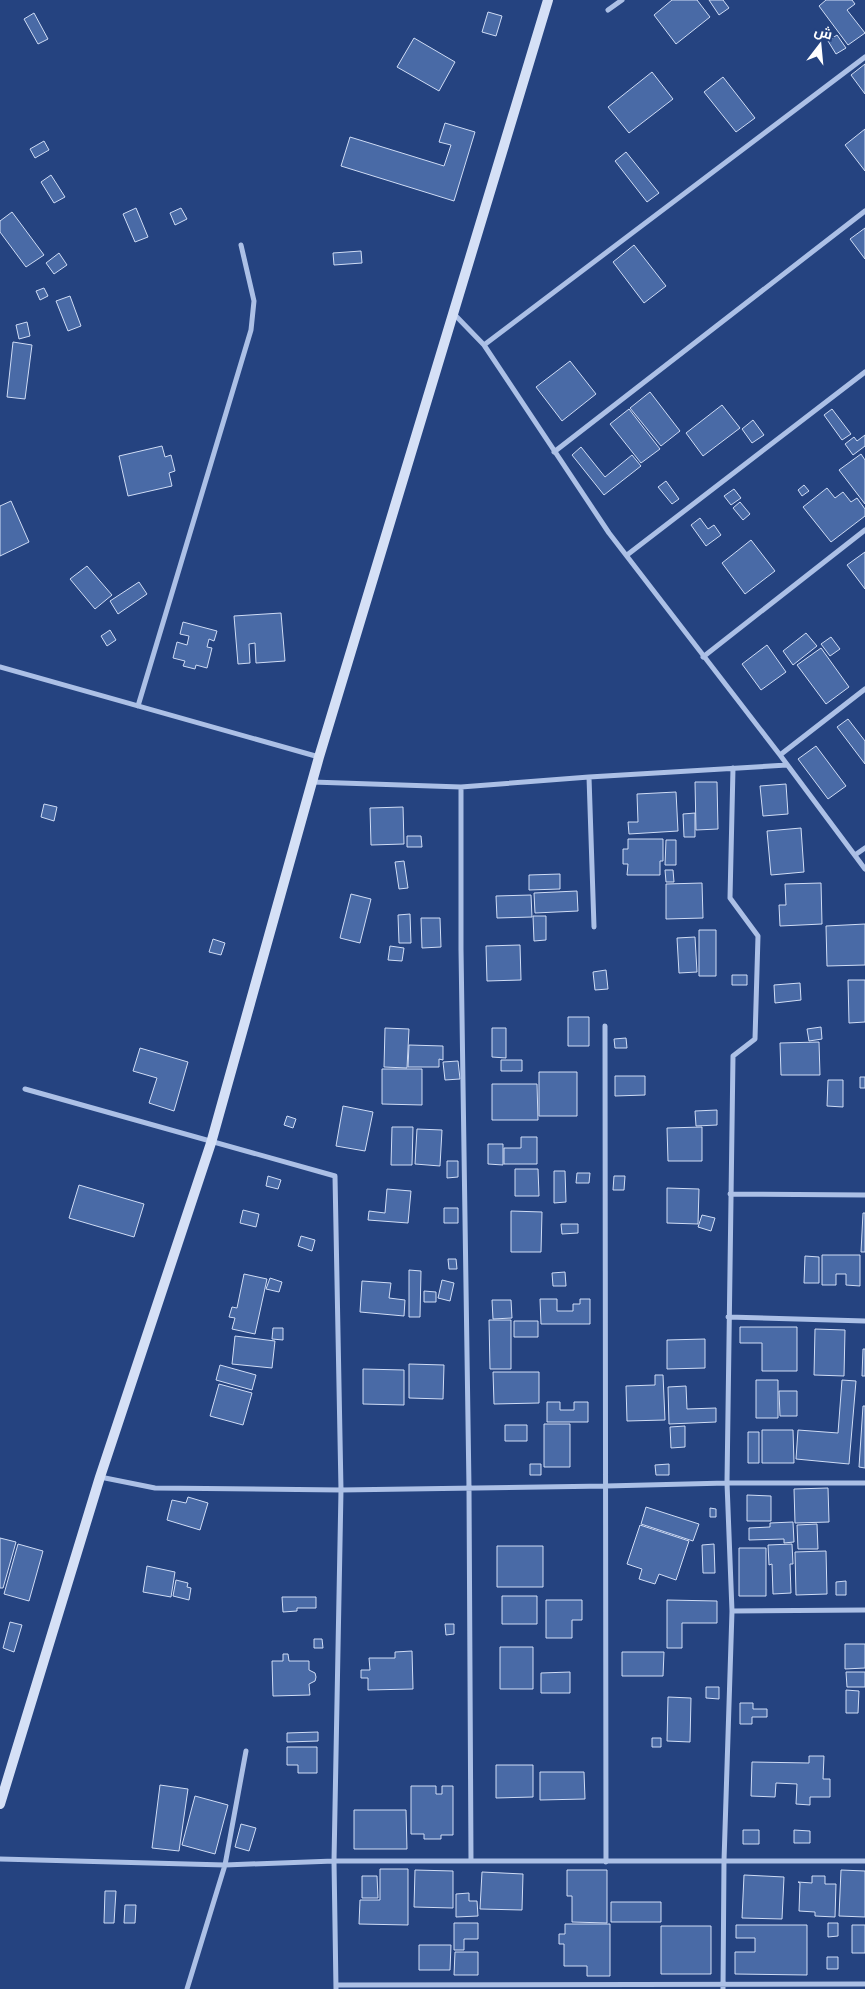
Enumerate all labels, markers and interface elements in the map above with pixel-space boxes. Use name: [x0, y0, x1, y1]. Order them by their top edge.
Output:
north arrow: [795, 20, 845, 70]
text: ش: [812, 22, 834, 44]

